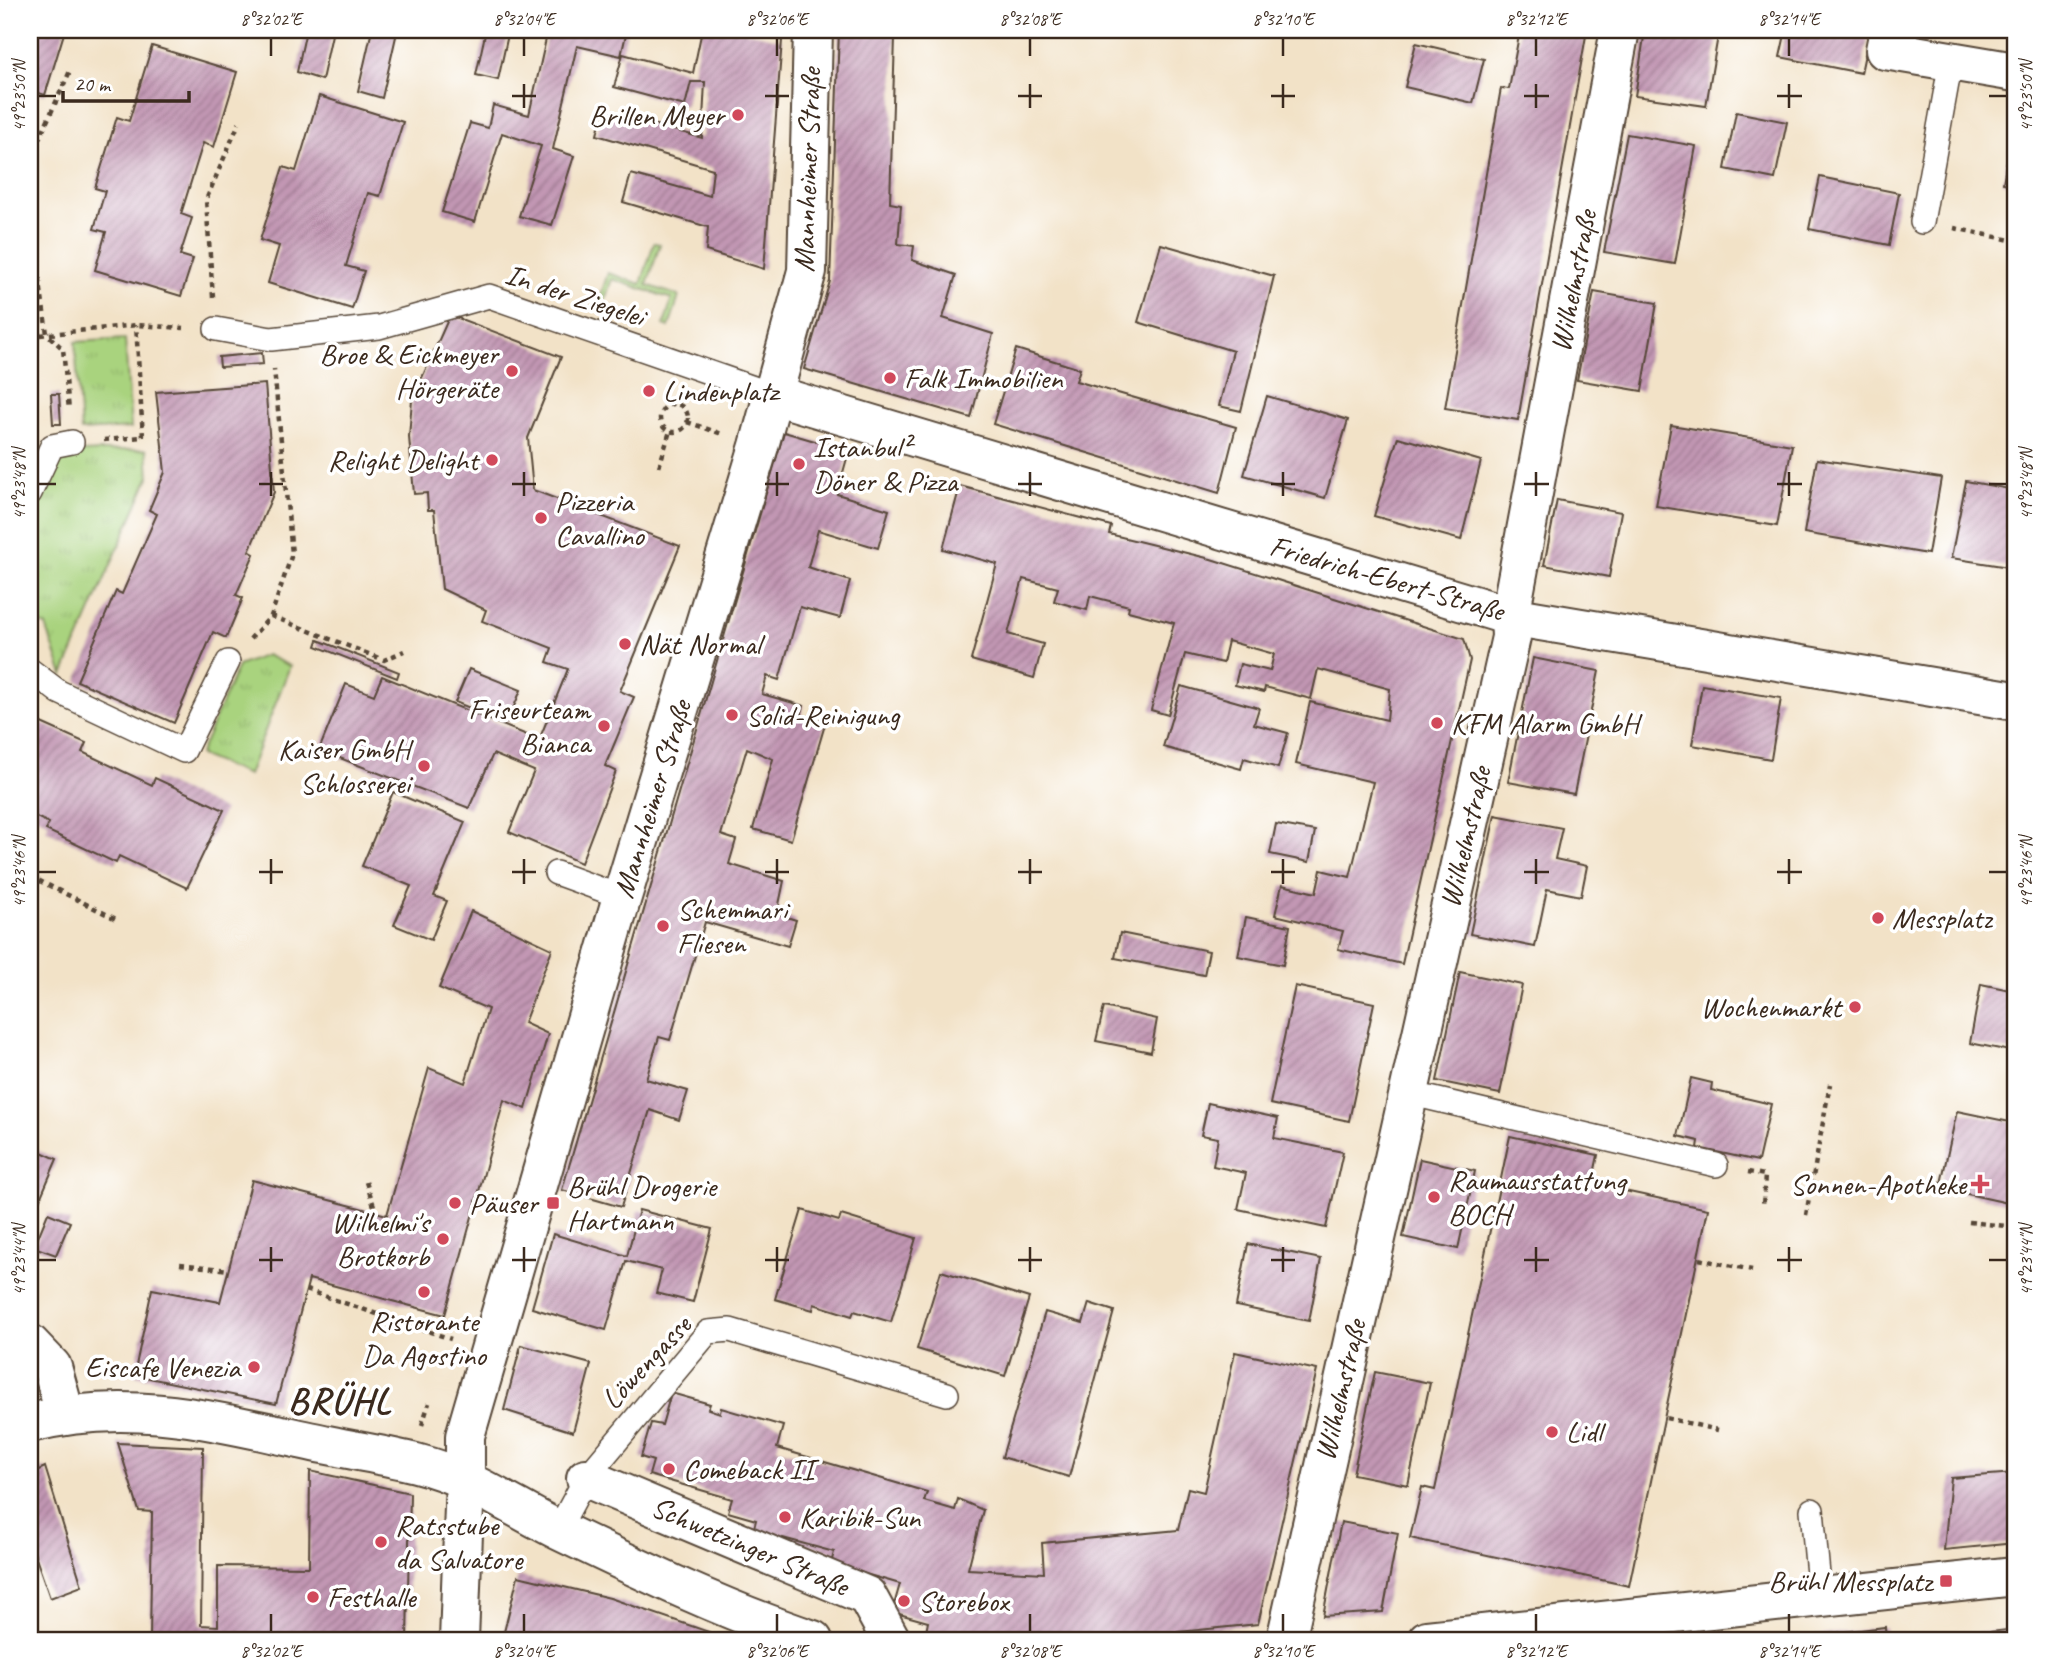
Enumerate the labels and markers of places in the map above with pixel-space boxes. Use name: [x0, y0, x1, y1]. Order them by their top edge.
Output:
place label: Brillen Meyer: [589, 96, 726, 134]
marker: Brillen Meyer: [730, 107, 746, 123]
place label: Broe & Eickmeyer Hörgeräte: [319, 335, 500, 407]
place label: Falk Immobilien: [904, 359, 1064, 397]
marker: Broe & Eickmeyer Hörgeräte: [504, 363, 520, 379]
marker: Falk Immobilien: [882, 370, 898, 386]
place label: Lindenplatz: [663, 372, 782, 410]
marker: Lindenplatz: [641, 383, 657, 399]
place label: Istanbul² Döner & Pizza: [813, 428, 959, 500]
place label: Relight Delight: [328, 441, 481, 479]
marker: Relight Delight: [484, 452, 500, 468]
marker: Istanbul² Döner & Pizza: [791, 456, 807, 472]
place label: Pizzeria Cavallino: [555, 482, 645, 554]
marker: Pizzeria Cavallino: [533, 510, 549, 526]
place label: Nät Normal: [639, 625, 765, 663]
marker: Nät Normal: [617, 636, 633, 652]
place label: Friseurteam Bianca: [468, 690, 593, 762]
place label: Solid-Reinigung: [746, 696, 901, 734]
place label: KFM Alarm GmbH: [1451, 704, 1643, 742]
marker: Solid-Reinigung: [724, 707, 740, 723]
marker: KFM Alarm GmbH: [1429, 715, 1445, 731]
marker: Friseurteam Bianca: [596, 718, 612, 734]
place label: Kaiser GmbH Schlosserei: [278, 730, 414, 802]
marker: Kaiser GmbH Schlosserei: [416, 758, 432, 774]
place label: Schemmari Fliesen: [677, 890, 790, 962]
place label: Messplatz: [1892, 899, 1993, 937]
marker: Messplatz: [1870, 910, 1886, 926]
marker: Schemmari Fliesen: [655, 918, 671, 934]
place label: Wochenmarkt: [1701, 988, 1844, 1026]
marker: Wochenmarkt: [1847, 999, 1863, 1015]
place label: Raumausstattung BOCH: [1448, 1161, 1628, 1233]
place label: Sonnen-Apotheke: [1790, 1165, 1968, 1203]
place label: Brühl Drogerie Hartmann: [567, 1167, 718, 1239]
marker: Sonnen-Apotheke: [1972, 1176, 1988, 1192]
place label: Päuser: [469, 1184, 540, 1222]
marker: Raumausstattung BOCH: [1426, 1189, 1442, 1205]
marker: Päuser: [447, 1195, 463, 1211]
marker: Brühl Drogerie Hartmann: [545, 1195, 561, 1211]
place label: Wilhelmi's Brotkorb: [331, 1203, 432, 1275]
marker: Wilhelmi's Brotkorb: [435, 1231, 451, 1247]
marker: Ristorante Da Agostino: [416, 1284, 432, 1300]
place label: Ristorante Da Agostino: [362, 1302, 487, 1374]
place label: Eiscafe Venezia: [85, 1348, 242, 1386]
marker: Eiscafe Venezia: [246, 1359, 262, 1375]
place label: Lidl: [1566, 1413, 1606, 1451]
marker: Lidl: [1544, 1424, 1560, 1440]
place label: Comeback II: [683, 1450, 820, 1488]
marker: Comeback II: [661, 1461, 677, 1477]
place label: Karibik-Sun: [799, 1498, 922, 1536]
place label: Ratsstube da Salvatore: [395, 1506, 524, 1578]
marker: Karibik-Sun: [777, 1509, 793, 1525]
marker: Ratsstube da Salvatore: [373, 1534, 389, 1550]
place label: Brühl Messplatz: [1769, 1562, 1935, 1600]
marker: Brühl Messplatz: [1938, 1573, 1954, 1589]
place label: Festhalle: [327, 1578, 418, 1616]
place label: Storebox: [918, 1582, 1011, 1620]
marker: Festhalle: [305, 1589, 321, 1605]
marker: Storebox: [896, 1593, 912, 1609]

